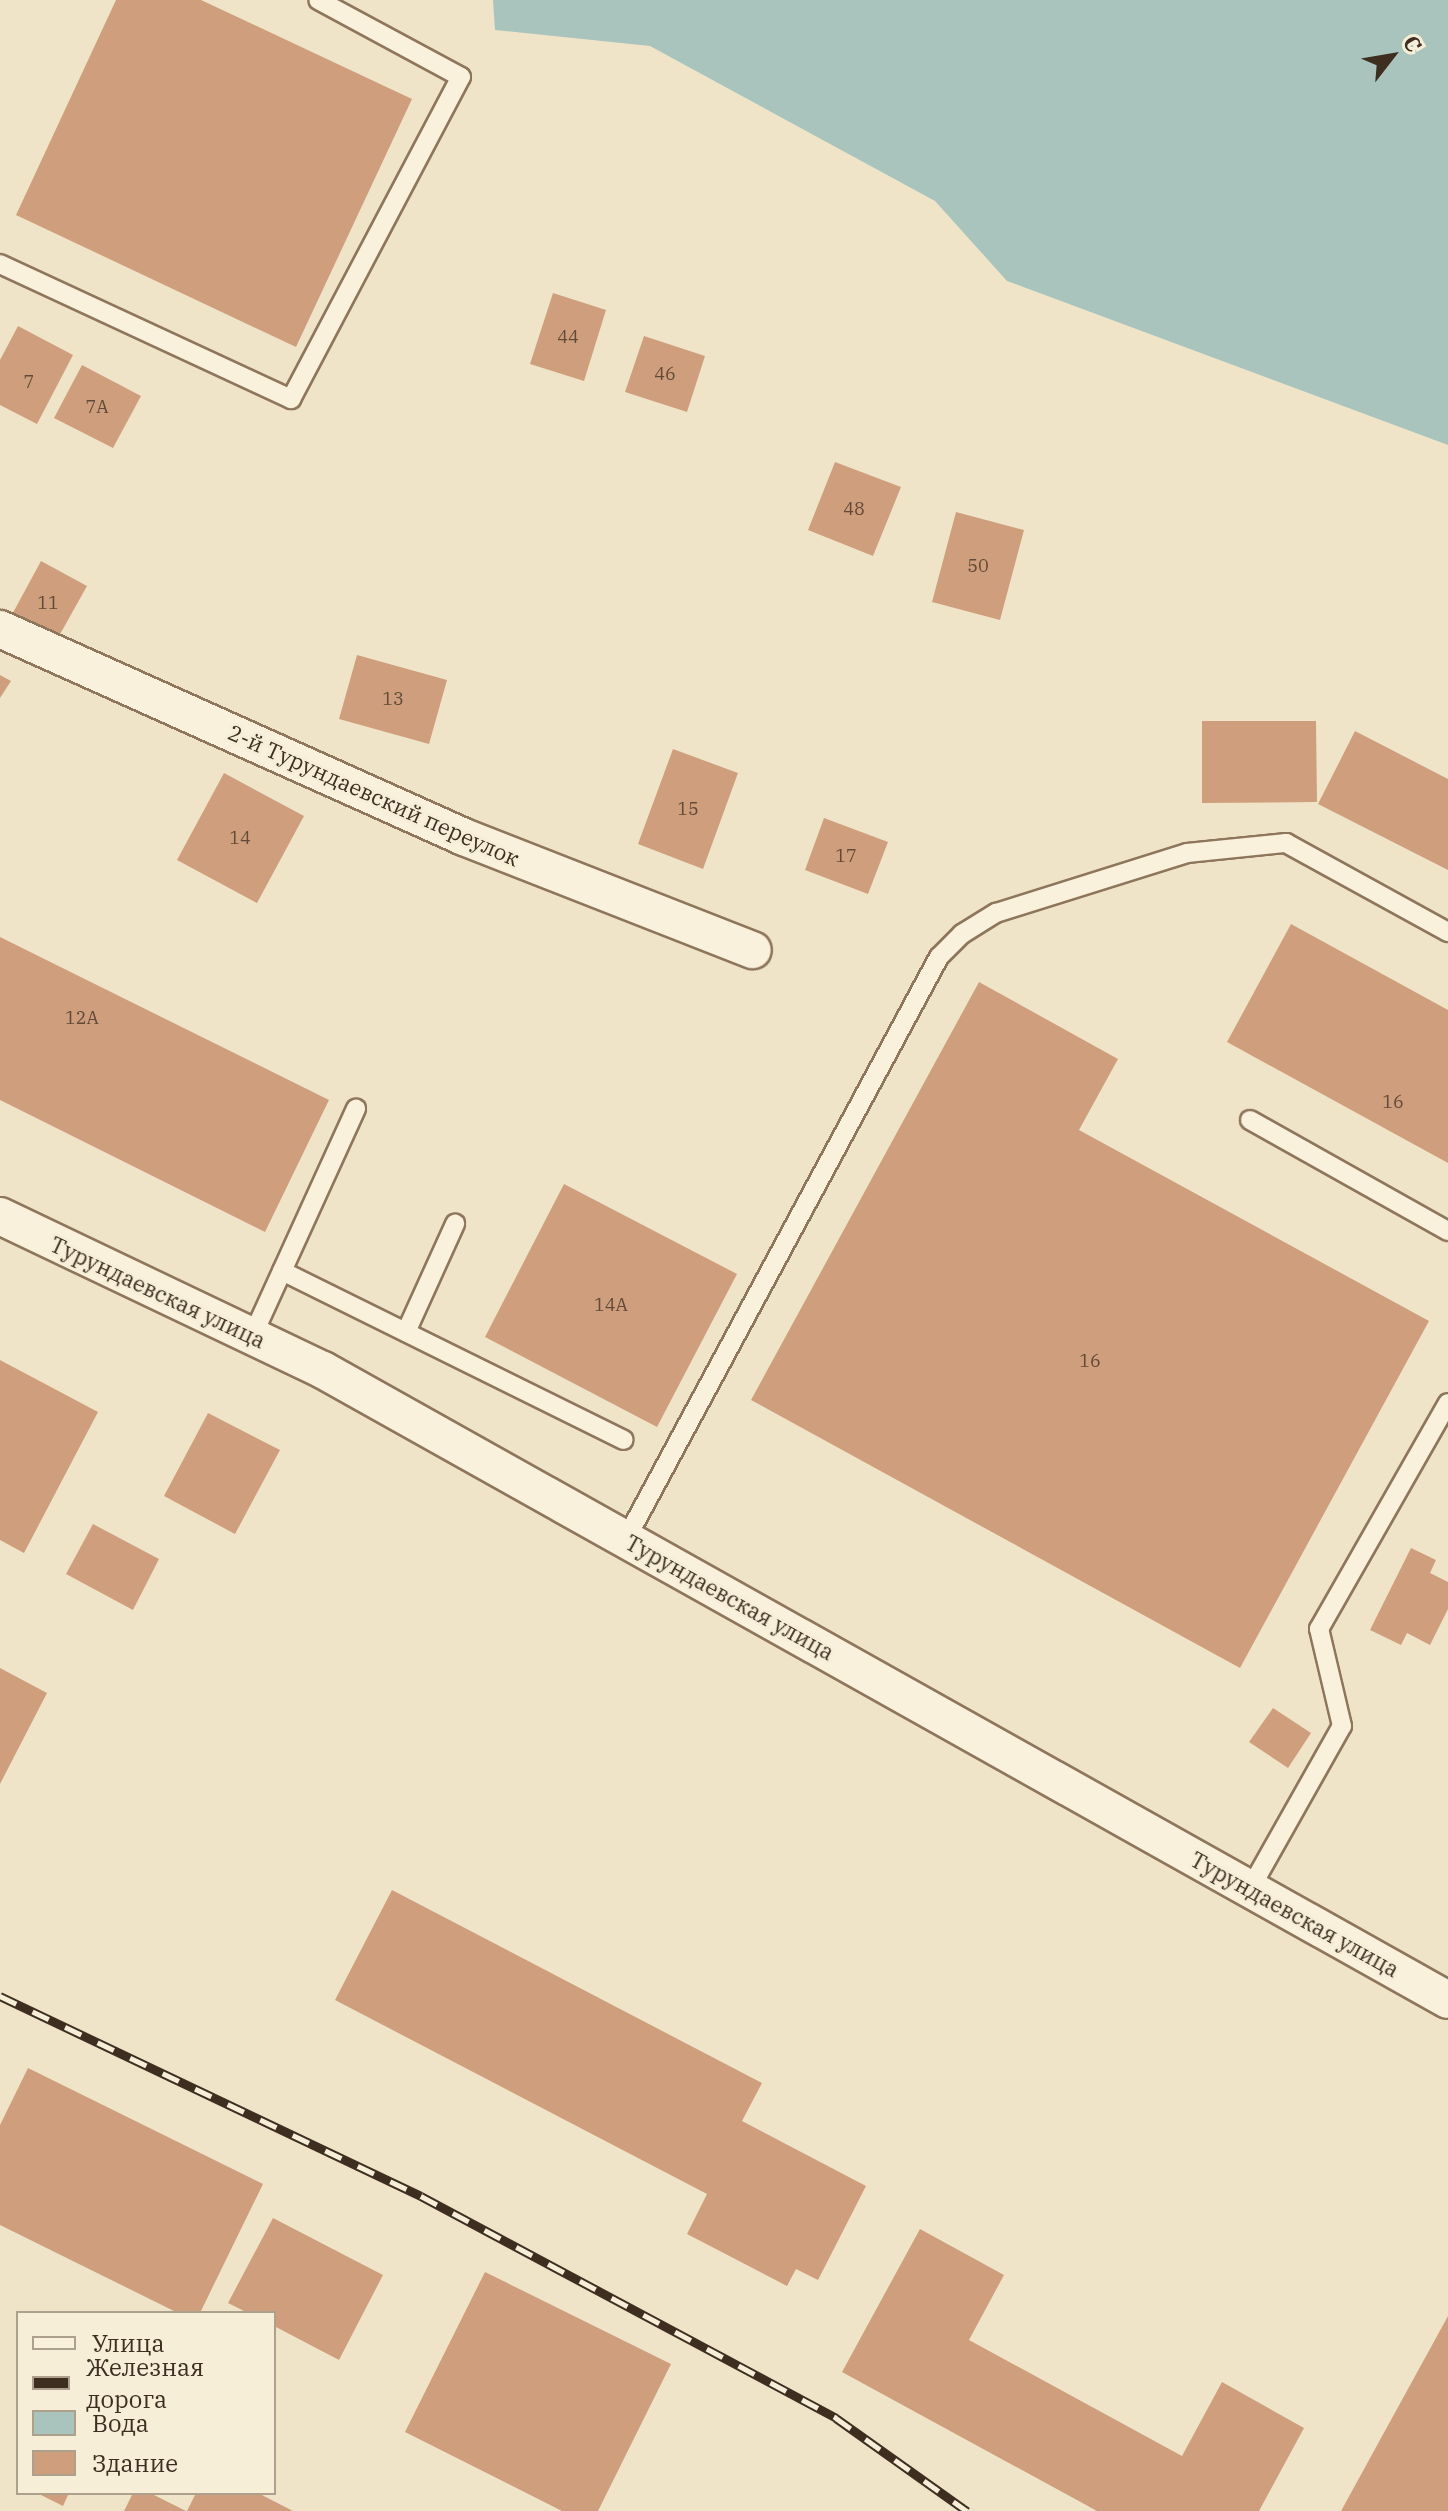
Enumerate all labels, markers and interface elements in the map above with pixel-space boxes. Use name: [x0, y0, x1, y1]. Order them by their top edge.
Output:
north arrow: [1352, 16, 1432, 96]
text: С: [1397, 30, 1429, 57]
house number: 44: [557, 326, 579, 348]
house number: 46: [654, 363, 676, 385]
house number: 7: [24, 371, 34, 393]
house number: 7А: [85, 396, 109, 418]
house number: 48: [843, 498, 865, 520]
house number: 50: [967, 555, 989, 577]
house number: 11: [37, 592, 59, 614]
house number: 13: [382, 688, 404, 710]
street label: 2-й Турундаевский переулок: [224, 719, 524, 871]
house number: 15: [677, 798, 699, 820]
house number: 14: [229, 827, 251, 849]
house number: 17: [835, 845, 857, 867]
house number: 12А: [65, 1007, 99, 1029]
house number: 16: [1382, 1091, 1404, 1113]
street label: Турундаевская улица: [46, 1230, 270, 1354]
house number: 14А: [594, 1294, 628, 1316]
house number: 16: [1079, 1350, 1101, 1372]
street label: Турундаевская улица: [621, 1529, 839, 1665]
street label: Турундаевская улица: [1186, 1846, 1404, 1982]
legend: [16, 2311, 276, 2495]
text: Улица: [92, 2327, 165, 2359]
text: Железная дорога: [86, 2351, 204, 2415]
text: Вода: [92, 2407, 149, 2439]
text: Здание: [92, 2447, 178, 2479]

